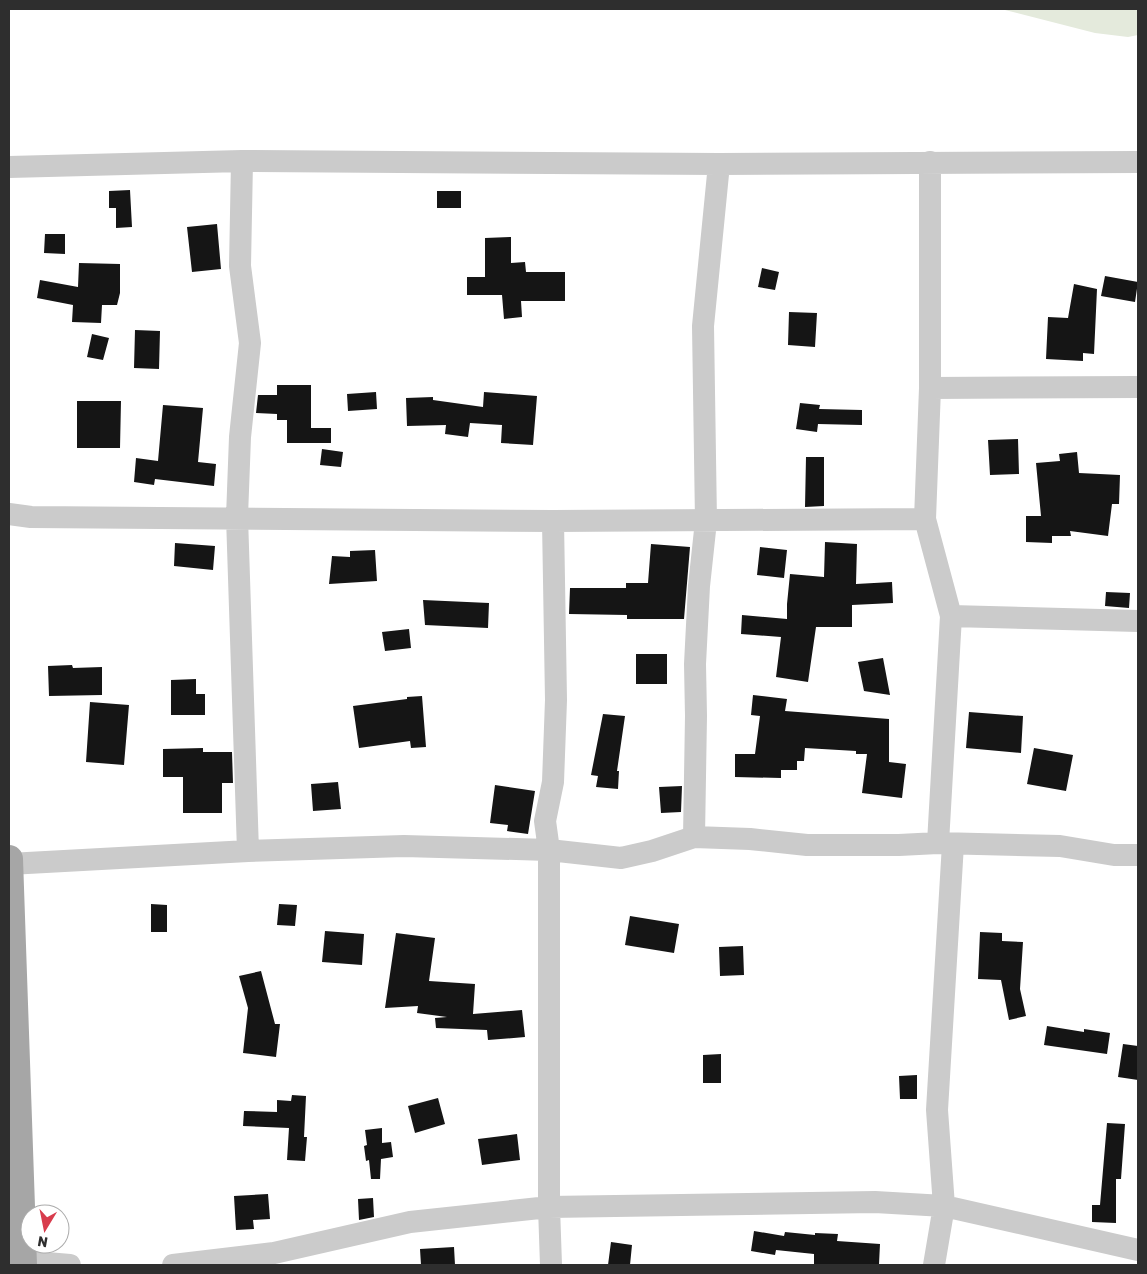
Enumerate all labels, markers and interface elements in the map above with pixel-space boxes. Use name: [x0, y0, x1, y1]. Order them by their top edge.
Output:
north arrow: [20, 1204, 70, 1254]
text: N: [36, 1232, 49, 1251]

